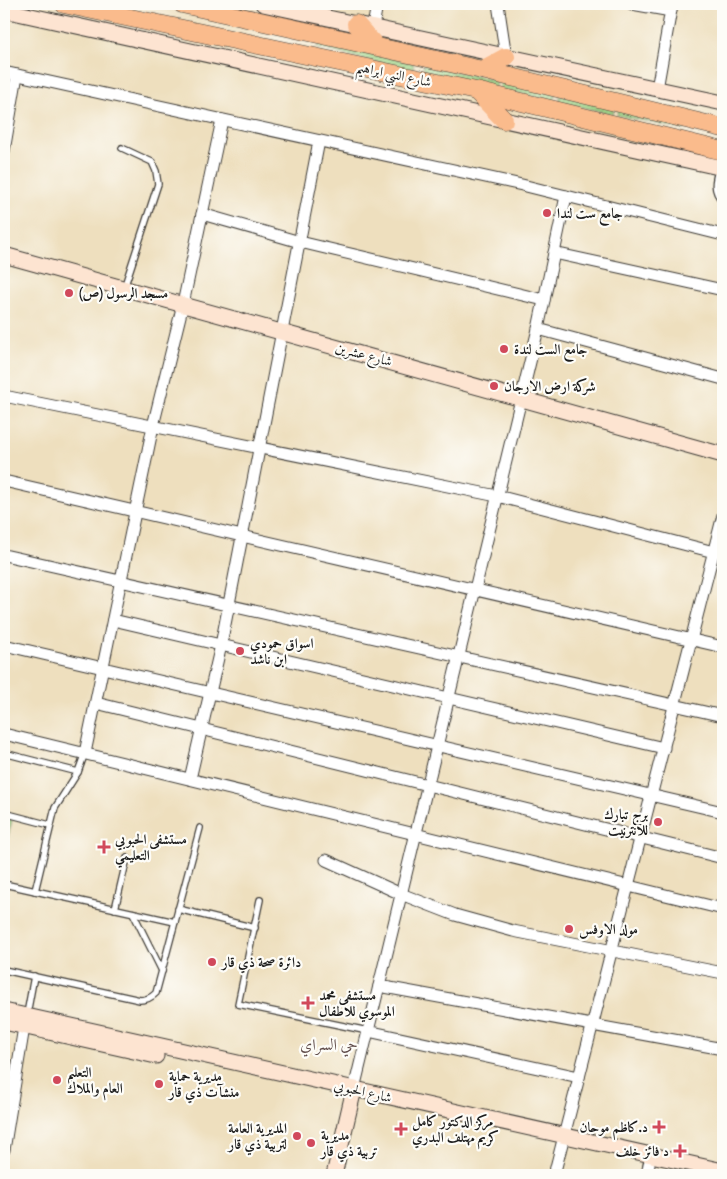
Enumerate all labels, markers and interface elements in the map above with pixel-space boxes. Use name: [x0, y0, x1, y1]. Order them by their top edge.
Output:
street label: شارع النبي ابراهيم: [354, 58, 433, 96]
place label: جامع ست لندا: [557, 205, 623, 226]
marker: جامع ست لندا: [541, 207, 553, 219]
place label: مسجد الرسول (ص): [79, 285, 168, 303]
marker: مسجد الرسول (ص): [63, 287, 75, 299]
street label: شارع عشرين: [333, 339, 394, 373]
place label: جامع الست لندة: [514, 341, 588, 362]
marker: جامع الست لندة: [498, 343, 510, 355]
place label: شركة ارض الارجان: [504, 377, 596, 396]
marker: شركة ارض الارجان: [488, 380, 500, 392]
place label: اسواق حمودي ابن ناشد: [250, 635, 314, 669]
marker: اسواق حمودي ابن ناشد: [234, 645, 246, 657]
place label: برج تبارك للانترنيت: [604, 806, 648, 840]
marker: برج تبارك للانترنيت: [652, 816, 664, 828]
place label: مستشفى الحبوبي التعليمي: [114, 831, 187, 868]
marker: مستشفى الحبوبي التعليمي: [97, 840, 111, 854]
place label: مولد الاوفس: [579, 921, 638, 939]
marker: مولد الاوفس: [563, 923, 575, 935]
place label: دائرة صحة ذي قار: [220, 954, 301, 974]
marker: دائرة صحة ذي قار: [206, 956, 218, 968]
place label: مستشفى محمد الموسوي للاطفال: [319, 987, 395, 1023]
marker: مستشفى محمد الموسوي للاطفال: [301, 996, 315, 1010]
district label: حي السراي: [300, 1036, 358, 1057]
place label: التعليم العام والملاك: [67, 1064, 123, 1101]
place label: مديرية حماية منشآت ذي قار: [167, 1068, 239, 1104]
marker: التعليم العام والملاك: [51, 1074, 63, 1086]
street label: شارع الحبوبي: [332, 1077, 394, 1109]
marker: مديرية حماية منشآت ذي قار: [153, 1078, 165, 1090]
place label: مركز الدكتور كامل كريم مهتلف البدري: [412, 1113, 499, 1150]
place label: د.كاظم موحان: [580, 1119, 648, 1140]
place label: المديرية العامة لتربية ذي قار: [227, 1120, 287, 1156]
marker: د.كاظم موحان: [652, 1120, 666, 1134]
marker: مركز الدكتور كامل كريم مهتلف البدري: [394, 1122, 408, 1136]
place label: مديرية تربية ذي قار: [319, 1127, 378, 1163]
marker: المديرية العامة لتربية ذي قار: [291, 1130, 303, 1142]
marker: مديرية تربية ذي قار: [305, 1137, 317, 1149]
place label: د فائز خلف: [616, 1143, 669, 1161]
marker: د فائز خلف: [673, 1144, 687, 1158]

